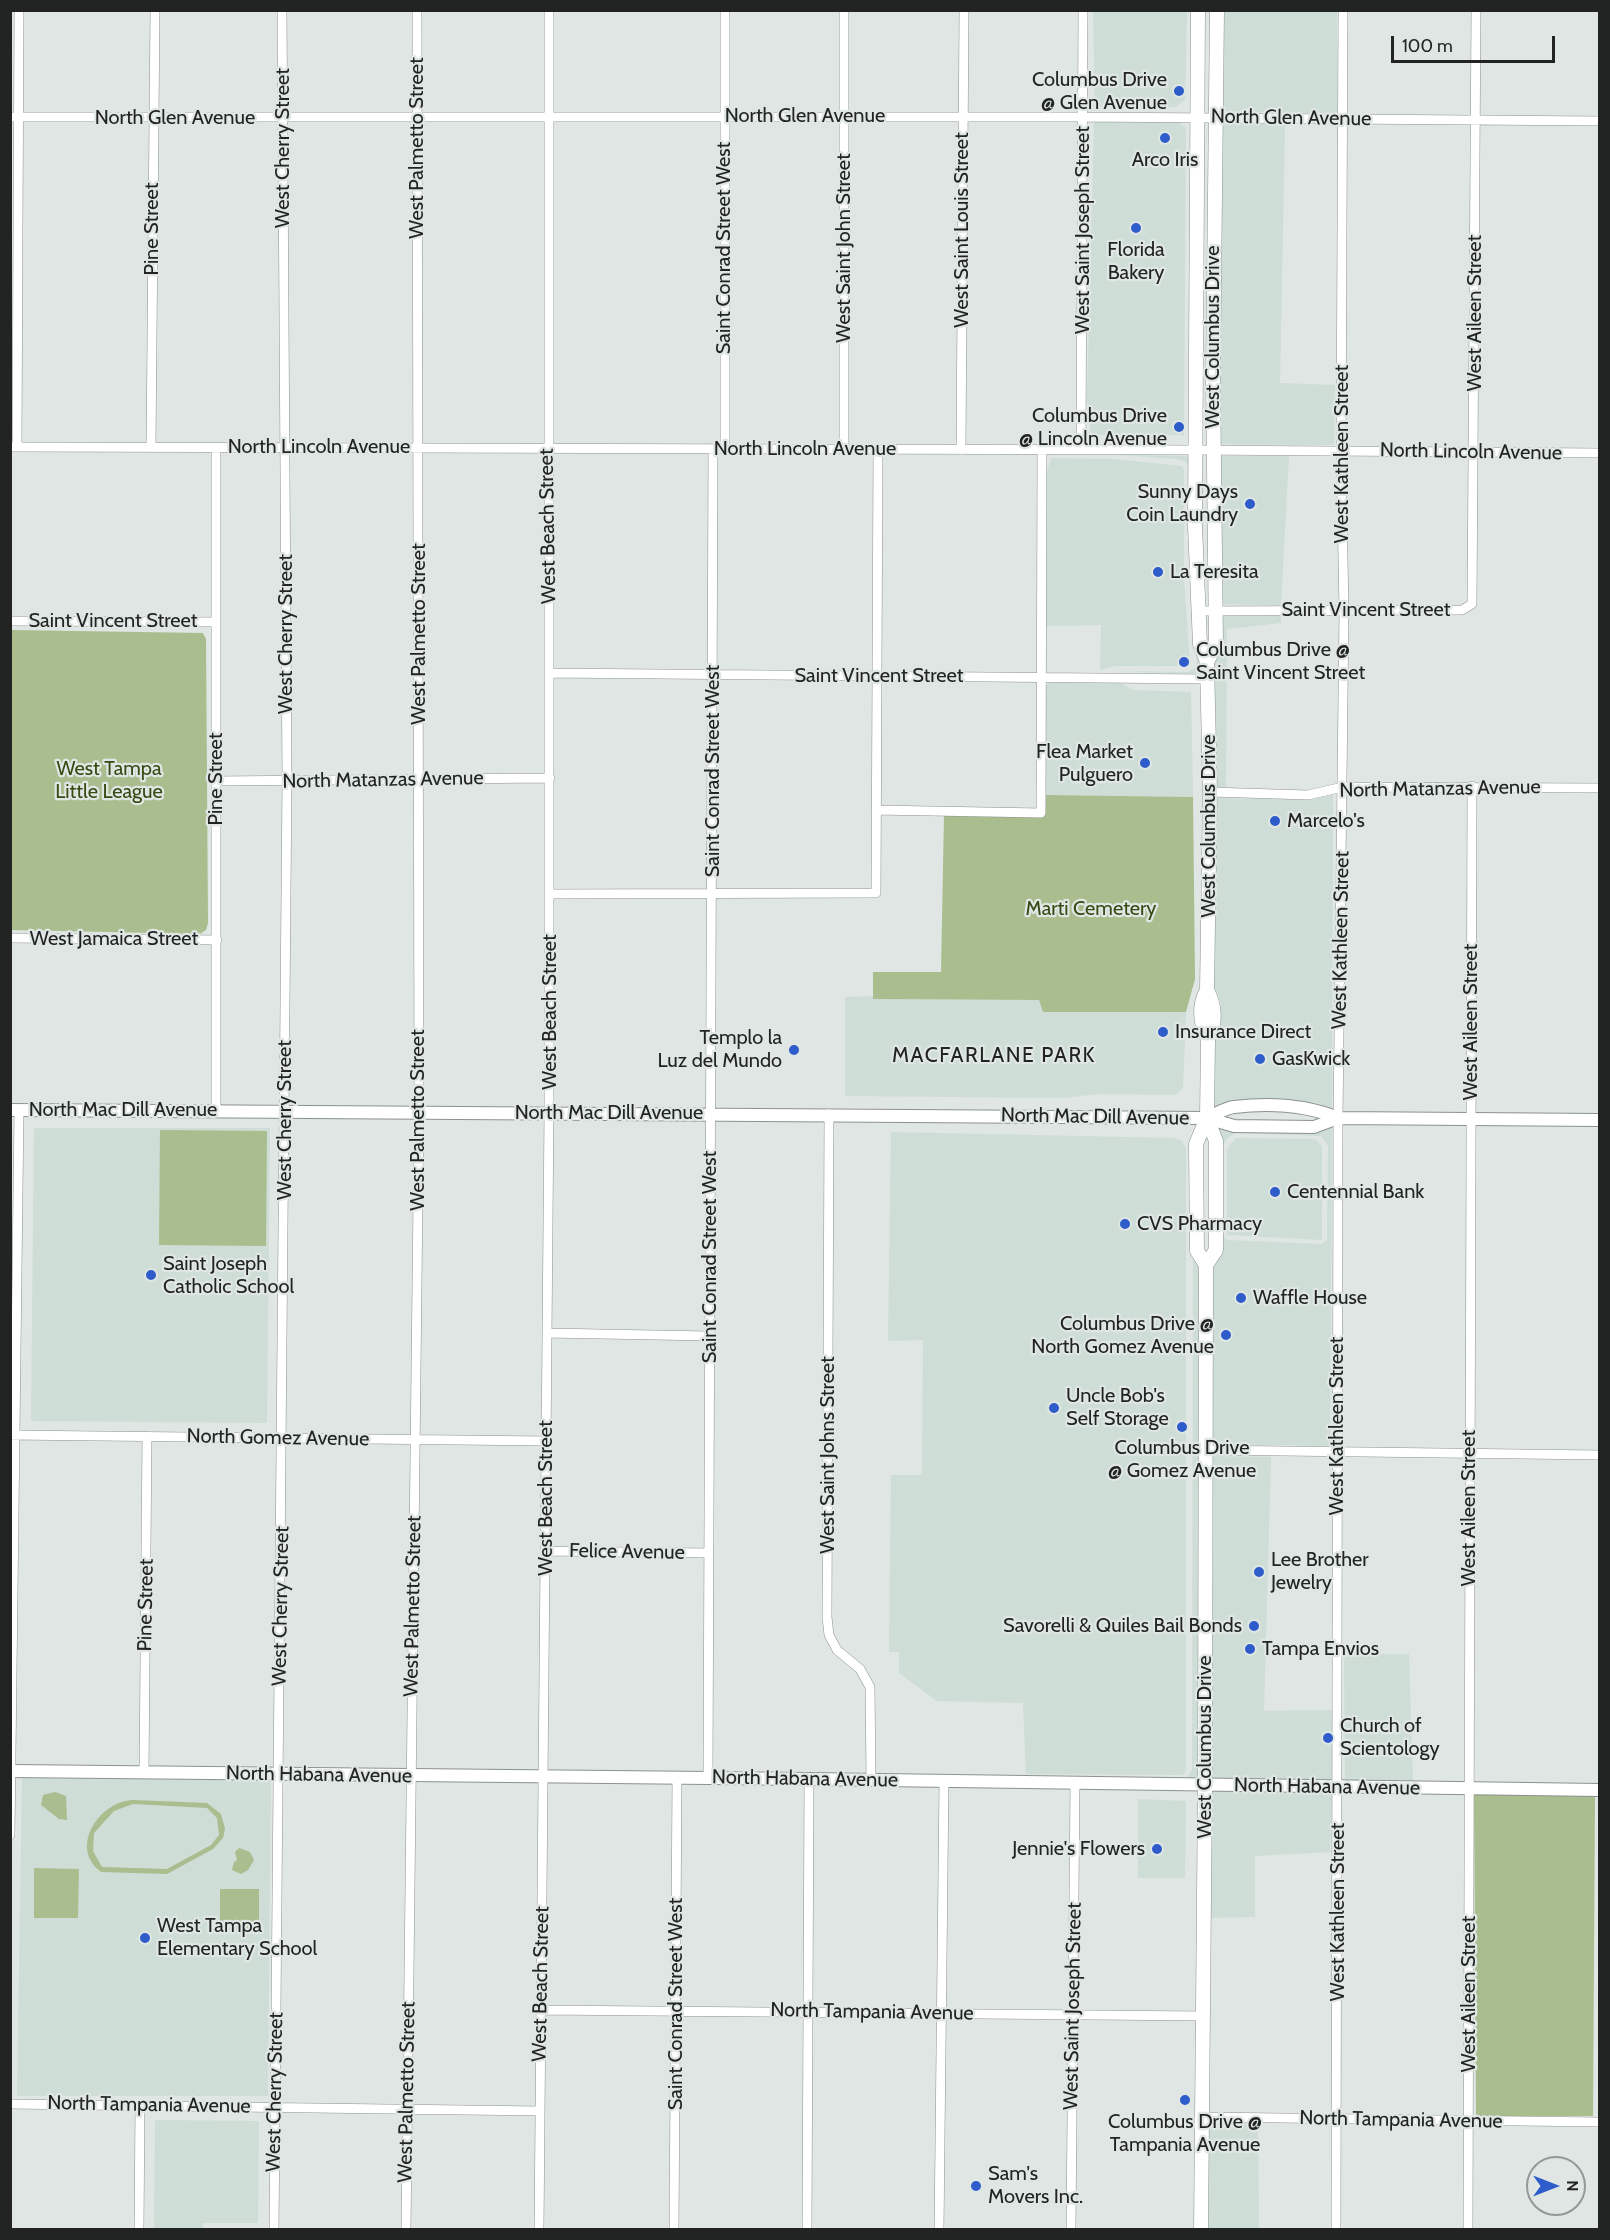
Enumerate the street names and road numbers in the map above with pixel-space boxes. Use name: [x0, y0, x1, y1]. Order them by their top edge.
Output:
street label: West Palmetto Street: [405, 57, 429, 239]
street label: West Cherry Street: [271, 68, 295, 228]
street label: North Glen Avenue: [725, 104, 885, 128]
street label: North Glen Avenue: [1211, 105, 1371, 131]
street label: North Glen Avenue: [95, 106, 255, 130]
street label: West Saint Joseph Street: [1071, 126, 1095, 334]
street label: West Saint Louis Street: [950, 132, 974, 328]
street label: Saint Conrad Street West: [712, 142, 736, 354]
street label: West Saint John Street: [832, 153, 856, 343]
street label: Pine Street: [140, 183, 164, 275]
street label: West Aileen Street: [1463, 235, 1487, 391]
street label: West Columbus Drive: [1201, 246, 1225, 428]
street label: West Kathleen Street: [1330, 365, 1354, 543]
street label: North Lincoln Avenue: [228, 435, 410, 459]
street label: North Lincoln Avenue: [714, 437, 896, 461]
street label: North Lincoln Avenue: [1380, 438, 1562, 466]
street label: West Beach Street: [535, 448, 561, 604]
street label: West Palmetto Street: [407, 543, 431, 725]
street label: West Cherry Street: [274, 554, 298, 714]
street label: Saint Vincent Street: [1281, 598, 1451, 622]
street label: Saint Vincent Street: [28, 609, 198, 633]
street label: Saint Vincent Street: [794, 664, 964, 688]
street label: Saint Conrad Street West: [701, 665, 725, 877]
street label: Pine Street: [204, 733, 228, 825]
street label: West Columbus Drive: [1197, 735, 1221, 917]
street label: North Matanzas Avenue: [282, 766, 484, 794]
street label: North Matanzas Avenue: [1339, 775, 1541, 803]
street label: West Kathleen Street: [1327, 851, 1355, 1029]
street label: West Jamaica Street: [30, 927, 198, 951]
street label: West Beach Street: [538, 934, 562, 1090]
street label: West Aileen Street: [1459, 944, 1483, 1100]
street label: West Palmetto Street: [406, 1029, 430, 1211]
street label: West Cherry Street: [273, 1040, 297, 1200]
street label: North Mac Dill Avenue: [29, 1098, 217, 1122]
street label: North Mac Dill Avenue: [515, 1101, 703, 1125]
street label: North Mac Dill Avenue: [1001, 1103, 1189, 1131]
street label: Saint Conrad Street West: [698, 1151, 722, 1363]
street label: West Kathleen Street: [1325, 1337, 1349, 1515]
street label: West Saint Johns Street: [816, 1356, 840, 1554]
street label: West Beach Street: [534, 1420, 558, 1576]
street label: North Gomez Avenue: [186, 1424, 370, 1452]
street label: West Aileen Street: [1457, 1430, 1481, 1586]
street label: West Palmetto Street: [399, 1515, 427, 1697]
street label: West Cherry Street: [268, 1526, 294, 1686]
street label: Felice Avenue: [569, 1539, 685, 1565]
street label: Pine Street: [133, 1558, 159, 1652]
street label: West Columbus Drive: [1193, 1656, 1217, 1838]
street label: North Habana Avenue: [226, 1761, 412, 1789]
street label: North Habana Avenue: [712, 1765, 898, 1793]
street label: North Habana Avenue: [1234, 1773, 1420, 1801]
street label: West Kathleen Street: [1326, 1823, 1350, 2001]
street label: Saint Conrad Street West: [664, 1898, 688, 2110]
street label: West Saint Joseph Street: [1059, 1902, 1087, 2110]
street label: West Beach Street: [528, 1906, 554, 2062]
street label: West Aileen Street: [1457, 1916, 1481, 2072]
street label: North Tampania Avenue: [770, 1998, 974, 2026]
street label: West Palmetto Street: [393, 2001, 421, 2183]
street label: West Cherry Street: [262, 2012, 288, 2172]
street label: North Tampania Avenue: [47, 2091, 251, 2119]
street label: North Tampania Avenue: [1299, 2106, 1503, 2134]

